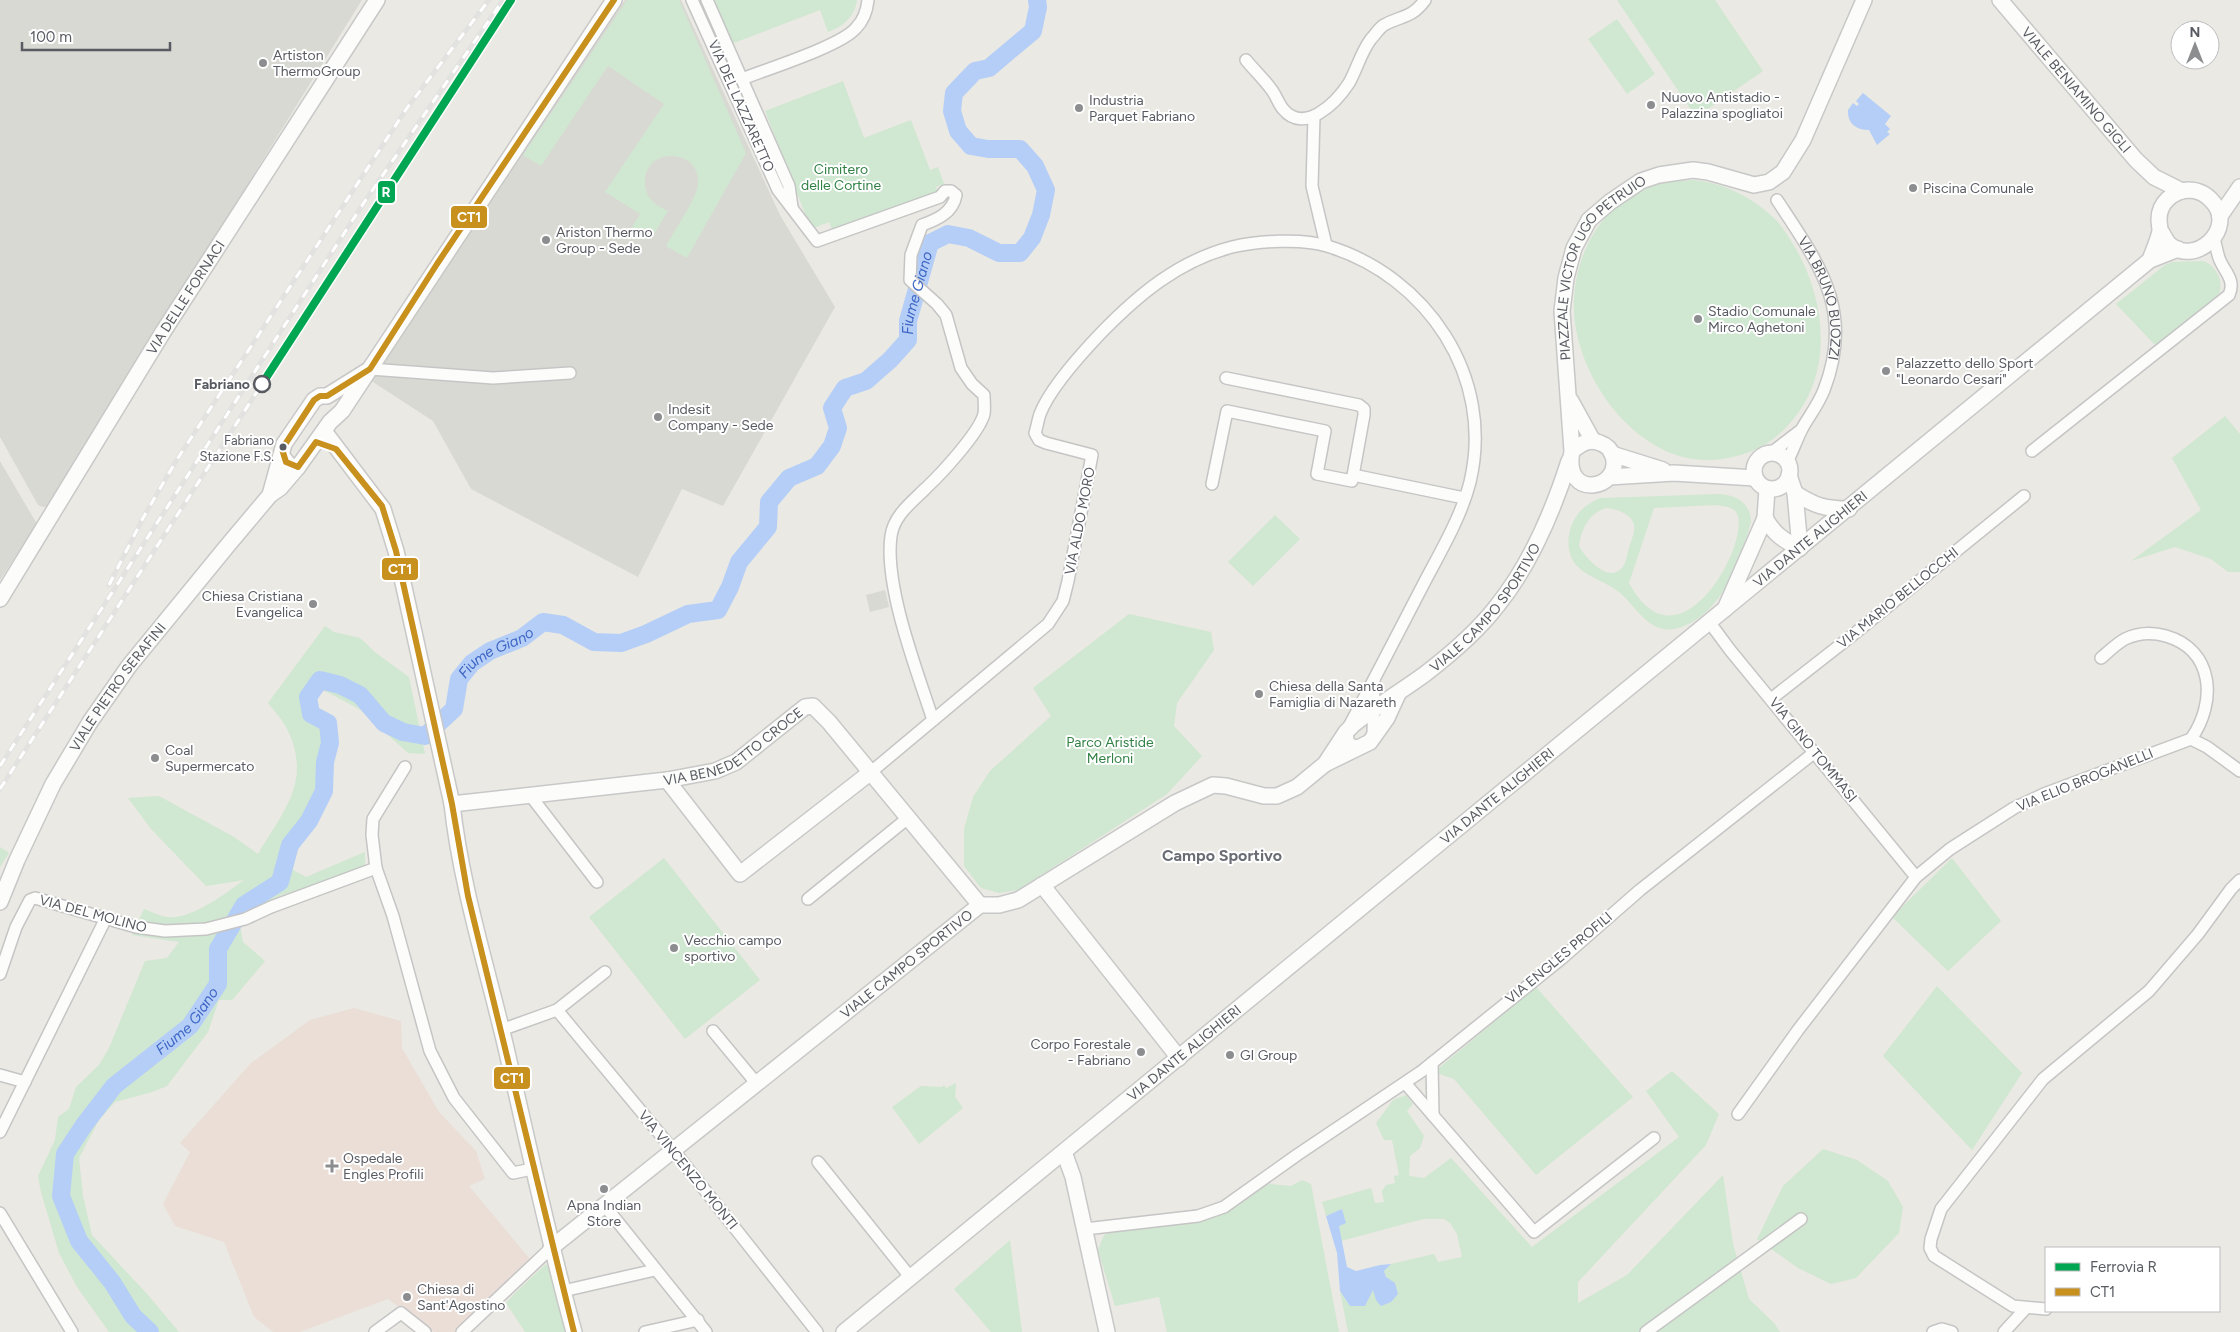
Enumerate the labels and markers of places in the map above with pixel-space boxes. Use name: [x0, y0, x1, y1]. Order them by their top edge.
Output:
place label: Artiston ThermoGroup: [273, 47, 361, 80]
marker: Artiston ThermoGroup: [257, 57, 269, 69]
place label: Nuovo Antistadio - Palazzina spogliatoi: [1661, 89, 1783, 122]
place label: Industria Parquet Fabriano: [1089, 92, 1195, 125]
marker: Nuovo Antistadio - Palazzina spogliatoi: [1645, 99, 1657, 111]
marker: Industria Parquet Fabriano: [1073, 102, 1085, 114]
place label: Piscina Comunale: [1923, 180, 2034, 197]
marker: Piscina Comunale: [1907, 182, 1919, 194]
place label: Ariston Thermo Group - Sede: [556, 224, 653, 257]
marker: Ariston Thermo Group - Sede: [540, 234, 552, 246]
place label: Stadio Comunale Mirco Aghetoni: [1708, 303, 1816, 336]
marker: Stadio Comunale Mirco Aghetoni: [1692, 313, 1704, 325]
place label: Palazzetto dello Sport "Leonardo Cesari": [1896, 355, 2033, 388]
marker: Palazzetto dello Sport "Leonardo Cesari": [1880, 365, 1892, 377]
marker: Fabriano: [253, 375, 271, 393]
place label: Fabriano: [194, 376, 250, 393]
place label: Indesit Company - Sede: [668, 401, 774, 434]
marker: Indesit Company - Sede: [652, 411, 664, 423]
place label: Fabriano Stazione F.S.: [200, 433, 274, 464]
marker: Fabriano Stazione F.S.: [278, 442, 288, 452]
place label: Chiesa Cristiana Evangelica: [202, 588, 303, 621]
marker: Chiesa Cristiana Evangelica: [307, 598, 319, 610]
place label: Chiesa della Santa Famiglia di Nazareth: [1269, 678, 1397, 711]
marker: Chiesa della Santa Famiglia di Nazareth: [1253, 688, 1265, 700]
place label: Coal Supermercato: [165, 742, 254, 775]
marker: Coal Supermercato: [149, 752, 161, 764]
place label: Vecchio campo sportivo: [684, 932, 782, 965]
marker: Vecchio campo sportivo: [668, 942, 680, 954]
place label: Corpo Forestale - Fabriano: [1031, 1036, 1131, 1069]
marker: Corpo Forestale - Fabriano: [1135, 1046, 1147, 1058]
place label: GI Group: [1240, 1047, 1297, 1064]
marker: GI Group: [1224, 1049, 1236, 1061]
place label: Ospedale Engles Profili: [343, 1150, 424, 1183]
marker: Ospedale Engles Profili: [325, 1159, 339, 1173]
marker: Apna Indian Store: [598, 1183, 610, 1195]
place label: Apna Indian Store: [567, 1197, 641, 1230]
place label: Chiesa di Sant'Agostino: [417, 1281, 505, 1314]
marker: Chiesa di Sant'Agostino: [401, 1291, 413, 1303]

